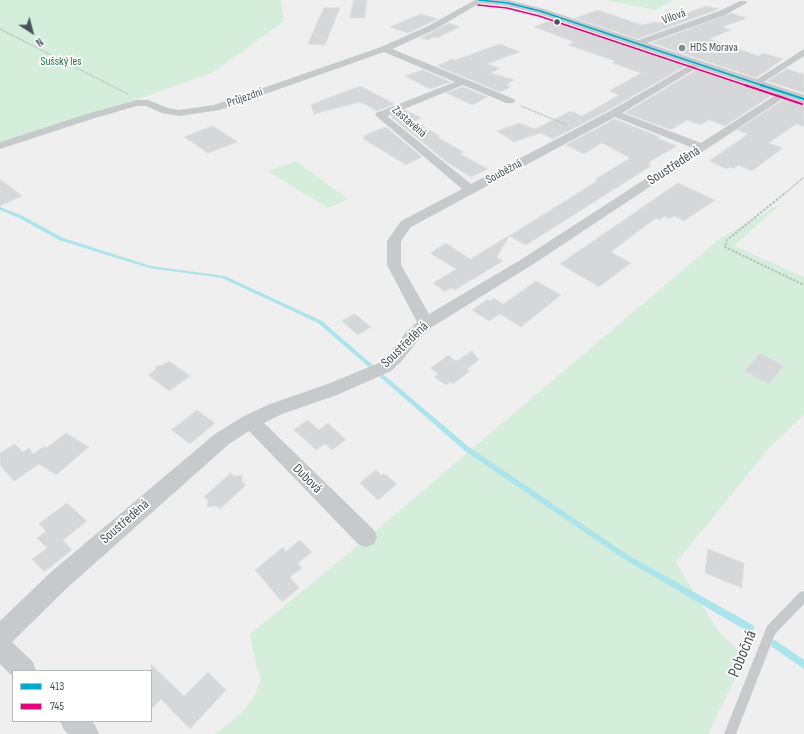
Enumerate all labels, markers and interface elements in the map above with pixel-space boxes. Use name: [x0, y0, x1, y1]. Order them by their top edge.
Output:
street label: Vilová: [660, 6, 688, 28]
north arrow: [12, 12, 52, 52]
unlabelled marker: [552, 17, 562, 27]
text: N: [33, 35, 46, 49]
place label: HDS Morava: [690, 41, 738, 55]
marker: HDS Morava: [677, 43, 687, 53]
park label: Sušský les: [40, 55, 82, 69]
street label: Průjezdní: [225, 85, 265, 111]
street label: Zastavěná: [389, 103, 429, 141]
street label: Soustředěná: [645, 143, 703, 189]
street label: Souběžná: [483, 156, 525, 188]
street label: Soustředěná: [378, 318, 432, 372]
street label: Dubová: [289, 461, 325, 497]
street label: Soustředěná: [97, 496, 153, 548]
street label: Pobočná: [724, 628, 762, 680]
legend: [12, 670, 152, 722]
text: 413: [50, 679, 64, 694]
text: 745: [50, 699, 64, 714]

